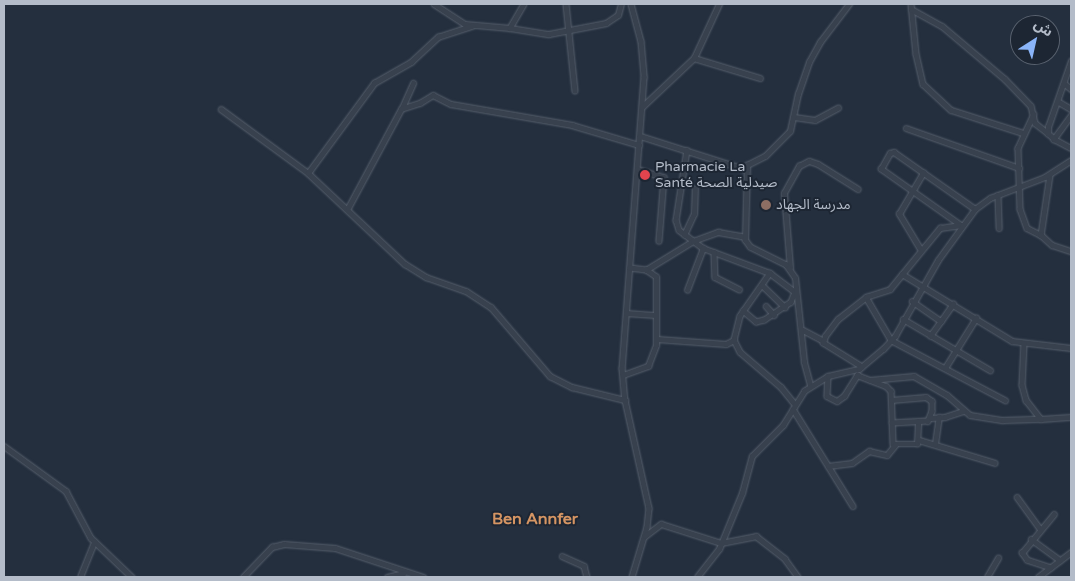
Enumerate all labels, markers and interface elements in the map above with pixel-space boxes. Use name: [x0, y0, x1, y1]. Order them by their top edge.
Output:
north arrow: [1010, 15, 1060, 65]
text: ش: [1031, 16, 1056, 41]
place label: Pharmacie La Santé صيدلية الصحة: [655, 159, 777, 192]
marker: Pharmacie La Santé صيدلية الصحة: [639, 169, 651, 181]
place label: مدرسة الجهاد: [776, 197, 851, 213]
marker: مدرسة الجهاد: [760, 199, 772, 211]
district label: Ben Annfer: [492, 509, 578, 529]

